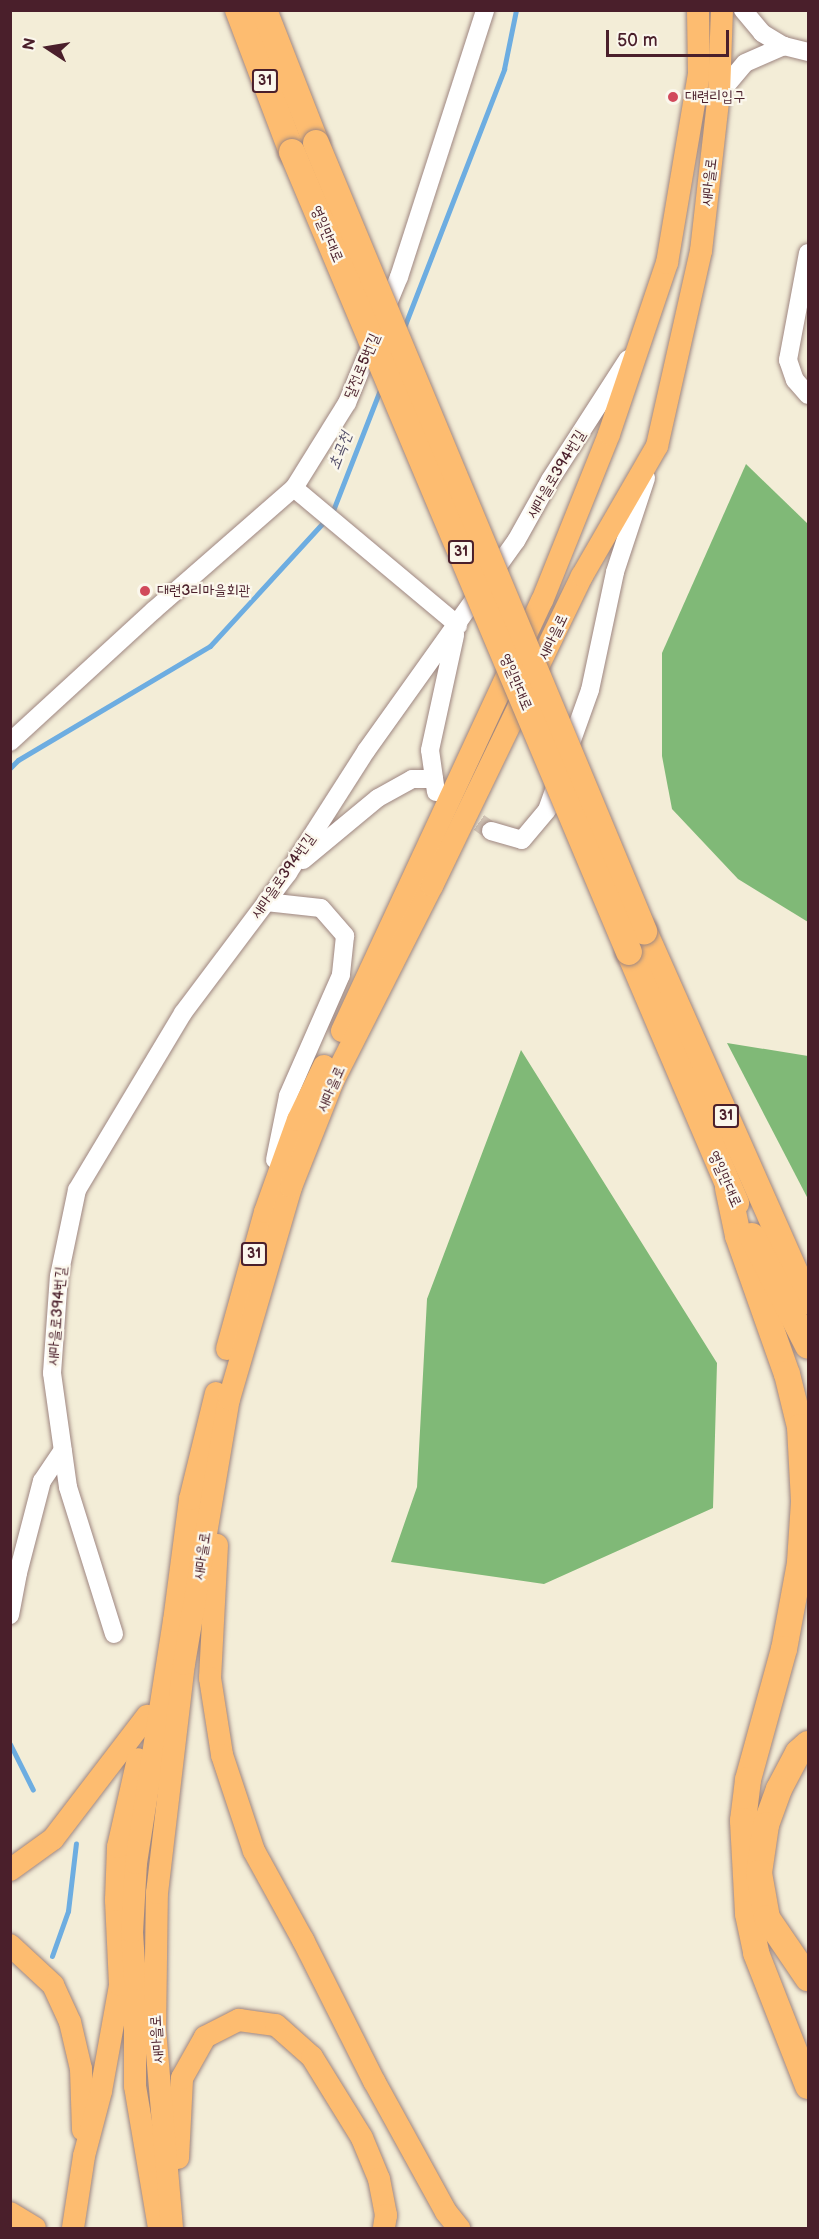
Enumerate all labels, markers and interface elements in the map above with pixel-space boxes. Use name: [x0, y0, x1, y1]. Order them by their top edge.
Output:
north arrow: [18, 18, 78, 78]
scale bar: [609, 18, 732, 56]
text: 50 m: [617, 30, 658, 51]
text: N: [19, 36, 40, 52]
road number: 31: [252, 70, 278, 92]
place label: 대련리입구: [685, 88, 745, 106]
marker: 대련리입구: [666, 90, 680, 104]
street label: 새마을로: [697, 157, 721, 207]
street label: 영일만대로: [307, 203, 347, 265]
street label: 달전로5번길: [340, 331, 384, 401]
street label: 새마을로394번길: [523, 427, 589, 521]
water label: 초곡천: [325, 430, 357, 472]
road number: 31: [448, 541, 474, 563]
place label: 대련3리마을회관: [157, 582, 251, 600]
marker: 대련3리마을회관: [138, 584, 152, 598]
street label: 새마을로: [534, 611, 572, 663]
street label: 영일만대로: [496, 651, 536, 713]
street label: 새마을로394번길: [247, 830, 319, 922]
street label: 새마을로: [313, 1063, 349, 1115]
road number: 31: [712, 1105, 740, 1127]
street label: 영일만대로: [705, 1148, 745, 1210]
road number: 31: [240, 1243, 268, 1265]
street label: 새마을로394번길: [44, 1266, 70, 1366]
street label: 새마을로: [189, 1531, 215, 1581]
street label: 새마을로: [147, 2014, 167, 2064]

